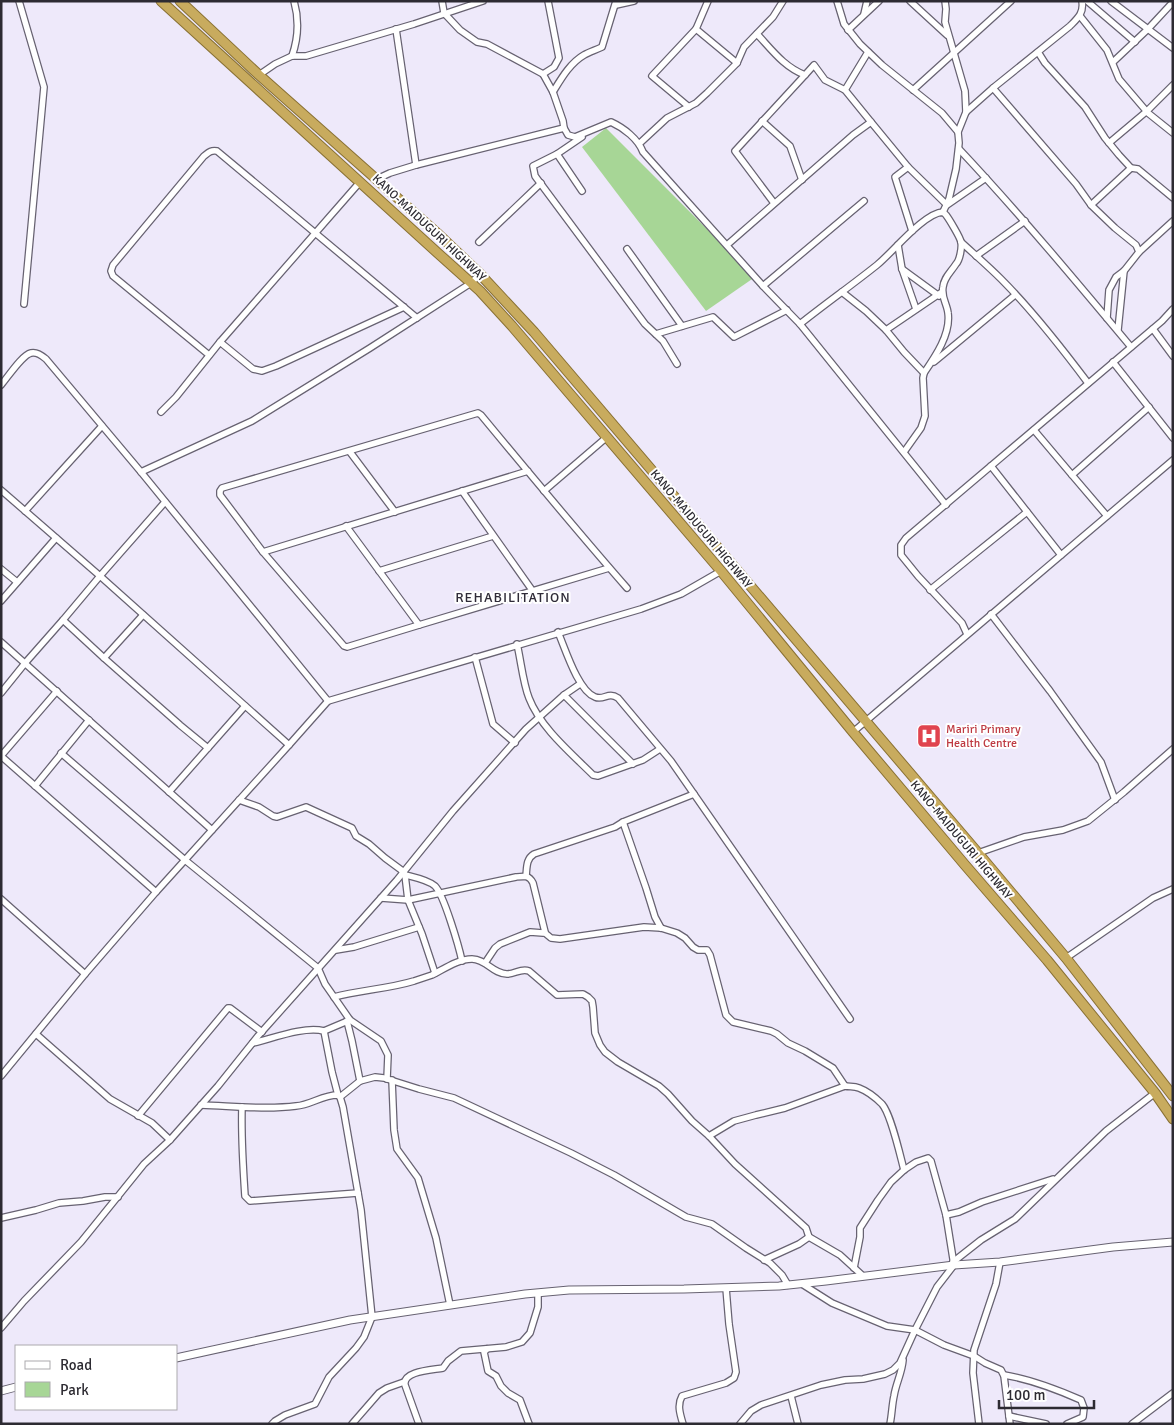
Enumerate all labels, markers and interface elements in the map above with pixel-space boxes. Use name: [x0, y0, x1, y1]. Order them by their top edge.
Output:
street label: KANO-MAIDUGURI HIGHWAY: [369, 171, 489, 285]
street label: KANO-MAIDUGURI HIGHWAY: [647, 467, 755, 591]
district label: REHABILITATION: [455, 589, 571, 606]
place label: Mariri Primary Health Centre: [946, 722, 1021, 751]
hospital icon: Mariri Primary Health Centre: [916, 723, 942, 749]
street label: KANO-MAIDUGURI HIGHWAY: [907, 778, 1015, 902]
legend: [15, 1345, 178, 1410]
text: Road: [60, 1356, 92, 1374]
scale bar: [999, 1378, 1094, 1410]
text: Park: [60, 1381, 89, 1399]
text: 100 m: [1006, 1386, 1046, 1404]

